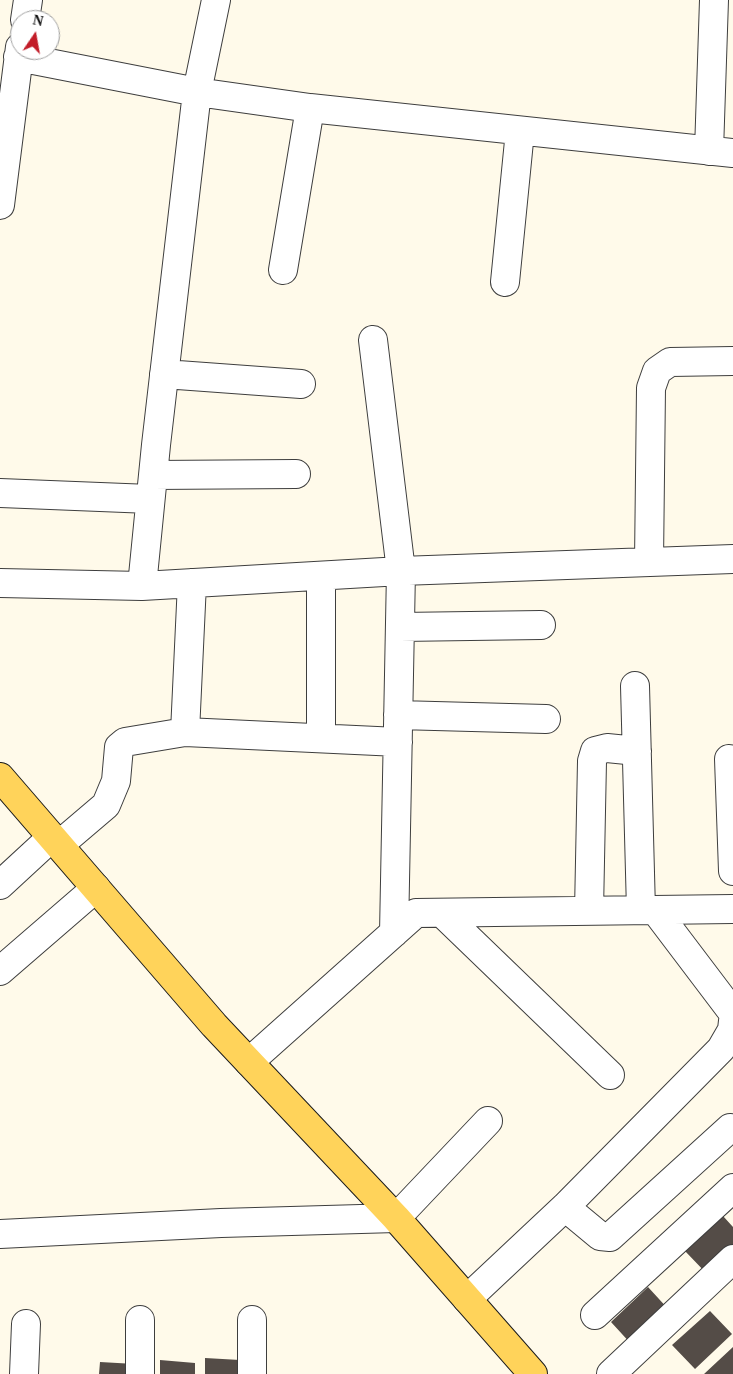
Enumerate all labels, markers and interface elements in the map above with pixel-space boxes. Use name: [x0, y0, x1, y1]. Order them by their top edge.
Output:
north arrow: [10, 10, 60, 60]
text: N: [32, 12, 45, 29]

